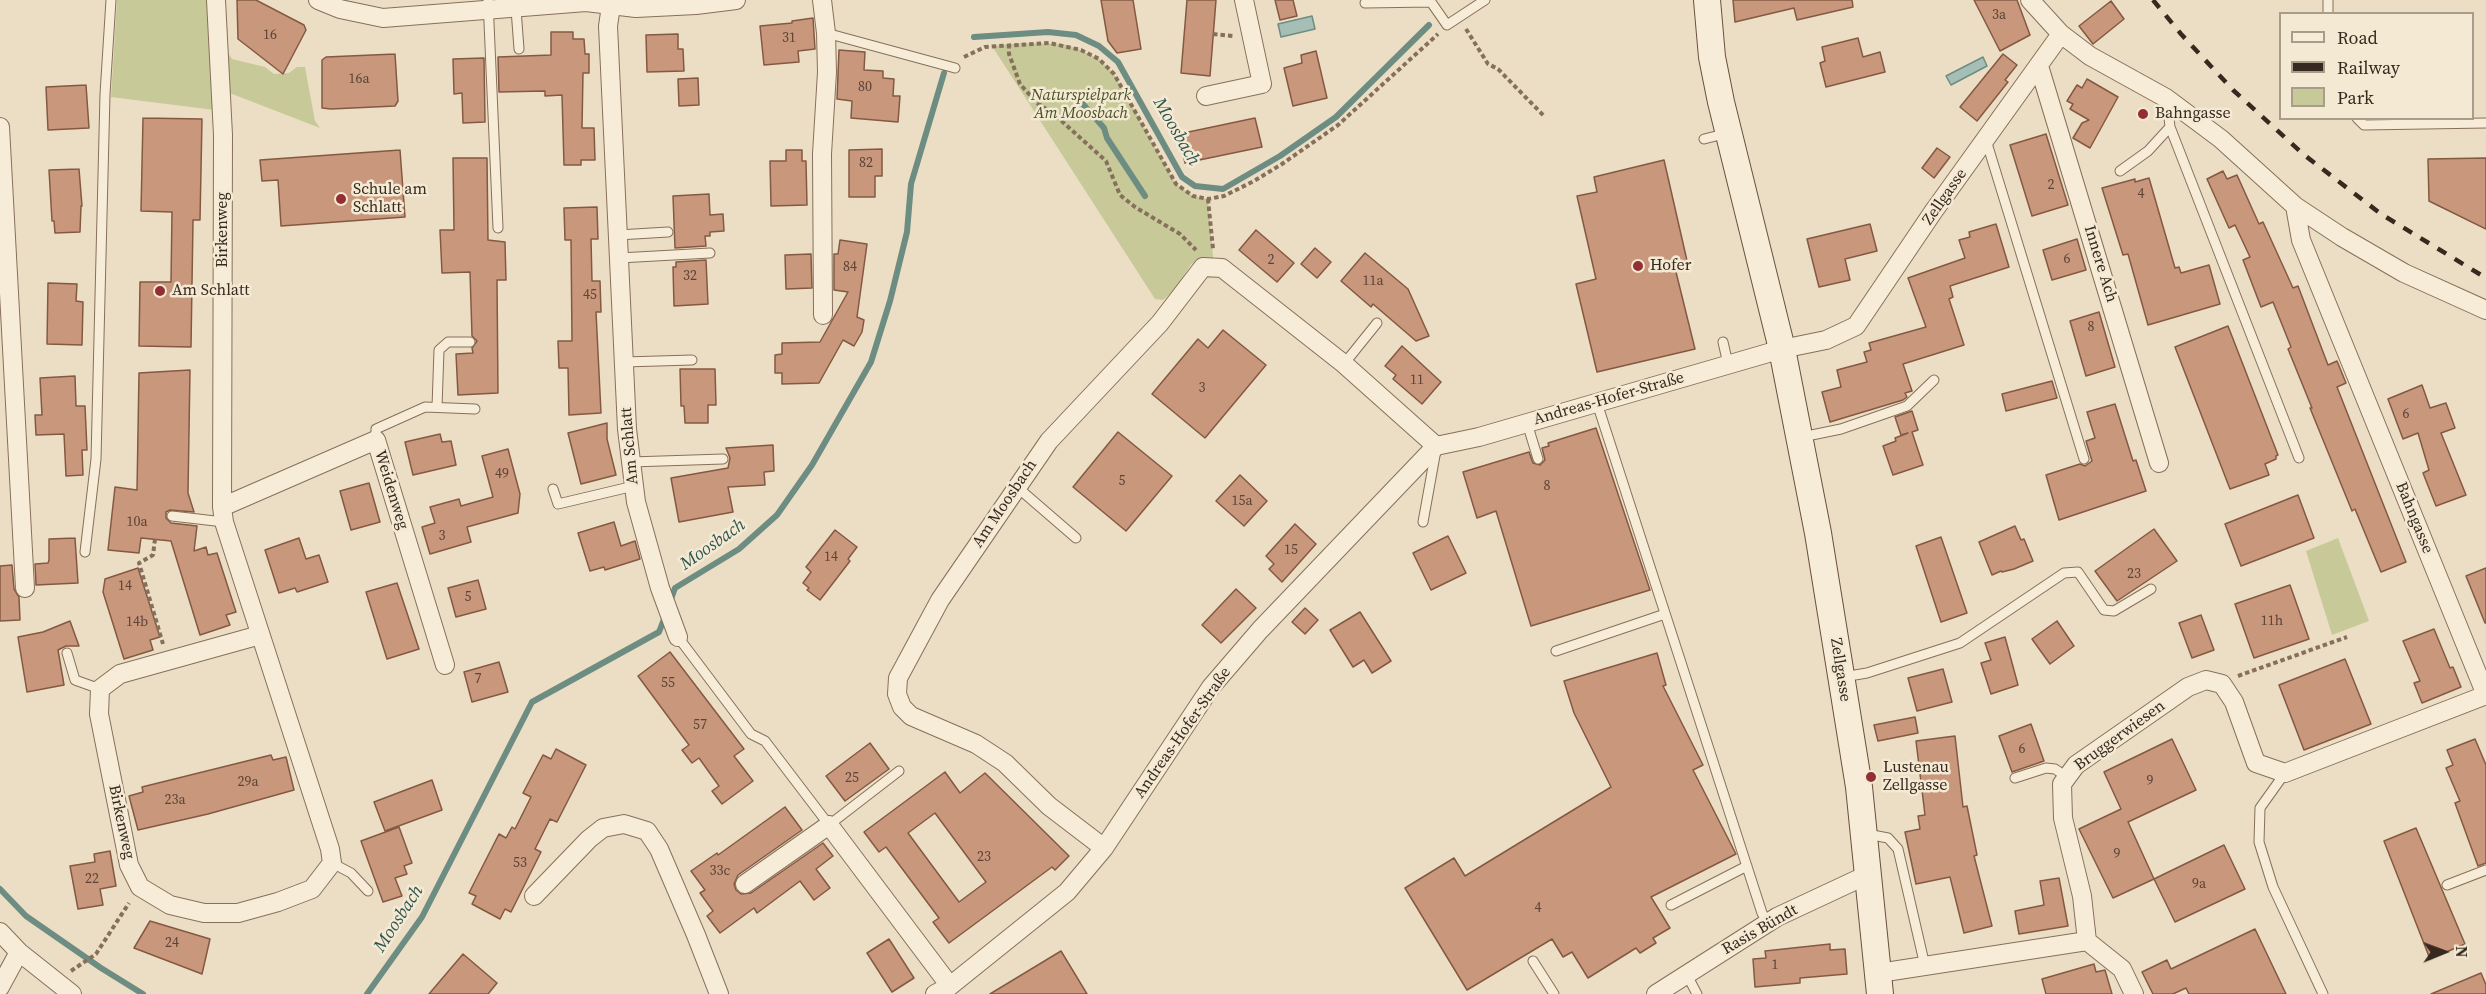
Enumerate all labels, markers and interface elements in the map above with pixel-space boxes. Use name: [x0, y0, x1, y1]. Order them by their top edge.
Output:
house number: 3a: [1992, 7, 2006, 23]
legend: [2279, 12, 2474, 120]
text: Road: [2337, 25, 2378, 50]
house number: 16: [263, 27, 277, 43]
house number: 31: [782, 30, 796, 46]
text: Railway: [2337, 55, 2400, 80]
house number: 16a: [348, 71, 370, 87]
house number: 80: [858, 79, 872, 95]
text: Park: [2337, 85, 2374, 110]
park label: Naturspielpark Am Moosbach: [1031, 86, 1131, 124]
water label: Moosbach: [1148, 94, 1204, 170]
place label: Bahngasse: [2155, 104, 2231, 124]
marker: Bahngasse: [2136, 107, 2150, 121]
house number: 82: [859, 155, 873, 171]
street label: Zellgasse: [1919, 165, 1971, 229]
house number: 2: [2048, 177, 2054, 193]
place label: Schule am Schlatt: [353, 180, 427, 218]
house number: 4: [2138, 186, 2144, 202]
street label: Birkenweg: [213, 192, 233, 268]
marker: Schule am Schlatt: [334, 192, 348, 206]
street label: Innere Ach: [2079, 223, 2121, 305]
house number: 6: [2064, 251, 2070, 267]
house number: 2: [1268, 252, 1274, 268]
place label: Hofer: [1650, 256, 1691, 276]
house number: 84: [843, 259, 857, 275]
marker: Hofer: [1631, 259, 1645, 273]
house number: 32: [683, 268, 697, 284]
house number: 11a: [1362, 273, 1384, 289]
place label: Am Schlatt: [172, 281, 250, 301]
marker: Am Schlatt: [153, 284, 167, 298]
house number: 45: [583, 287, 597, 303]
house number: 8: [2088, 319, 2094, 335]
street label: Andreas-Hofer-Straße: [1532, 368, 1686, 430]
house number: 11: [1410, 372, 1424, 388]
house number: 3: [1199, 380, 1205, 396]
house number: 6: [2403, 406, 2409, 422]
street label: Am Schlatt: [617, 407, 643, 485]
street label: Weidenweg: [370, 448, 412, 532]
street label: Am Moosbach: [969, 456, 1041, 552]
house number: 49: [495, 466, 509, 482]
house number: 5: [1119, 473, 1125, 489]
house number: 8: [1544, 478, 1550, 494]
street label: Bahngasse: [2391, 479, 2437, 557]
house number: 15a: [1231, 493, 1253, 509]
house number: 10a: [126, 514, 148, 530]
water label: Moosbach: [676, 515, 750, 575]
house number: 3: [439, 528, 445, 544]
house number: 15: [1284, 542, 1298, 558]
house number: 14: [824, 549, 838, 565]
house number: 23: [2127, 566, 2141, 582]
house number: 14: [118, 578, 132, 594]
house number: 5: [465, 589, 471, 605]
house number: 11h: [2261, 613, 2283, 629]
house number: 14b: [126, 614, 148, 630]
street label: Zellgasse: [1825, 637, 1855, 703]
street label: Andreas-Hofer-Straße: [1131, 664, 1235, 802]
house number: 7: [475, 671, 481, 687]
house number: 55: [661, 675, 675, 691]
street label: Bruggerwiesen: [2071, 697, 2169, 775]
house number: 57: [693, 717, 707, 733]
house number: 6: [2019, 741, 2025, 757]
place label: Lustenau Zellgasse: [1883, 758, 1949, 796]
house number: 25: [845, 770, 859, 786]
marker: Lustenau Zellgasse: [1864, 770, 1878, 784]
house number: 9: [2147, 773, 2153, 789]
house number: 29a: [237, 774, 259, 790]
street label: Birkenweg: [104, 783, 138, 861]
house number: 23a: [164, 792, 186, 808]
house number: 9: [2114, 846, 2120, 862]
house number: 23: [977, 849, 991, 865]
house number: 53: [513, 855, 527, 871]
house number: 33c: [710, 863, 730, 879]
house number: 22: [85, 871, 99, 887]
house number: 9a: [2192, 876, 2206, 892]
water label: Moosbach: [370, 882, 428, 956]
house number: 4: [1535, 900, 1541, 916]
street label: Rasis Bündt: [1719, 901, 1801, 959]
north arrow: [2414, 922, 2474, 982]
house number: 24: [165, 935, 179, 951]
text: N: [2451, 946, 2473, 958]
house number: 1: [1772, 957, 1778, 973]

